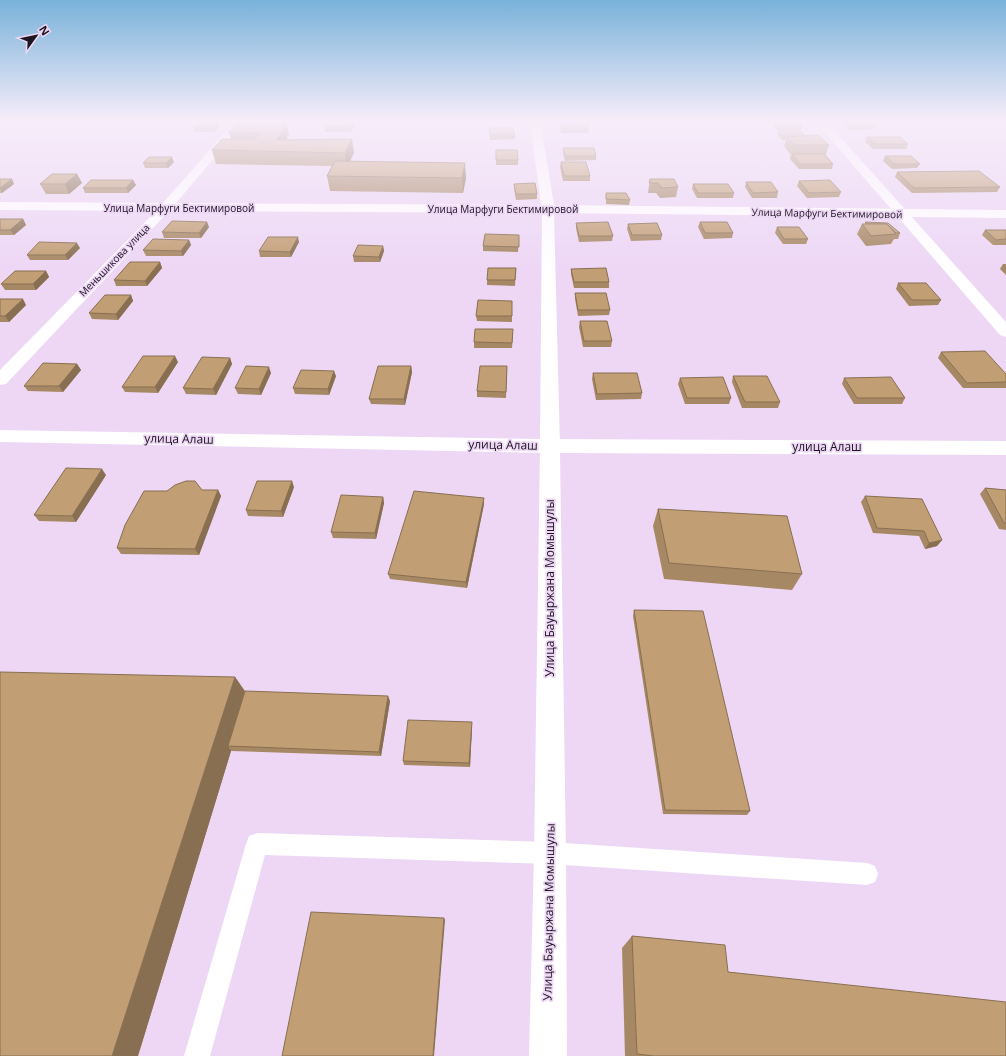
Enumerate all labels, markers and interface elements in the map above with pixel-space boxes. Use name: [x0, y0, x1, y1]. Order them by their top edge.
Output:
north arrow: [16, 16, 56, 56]
text: N: [36, 22, 54, 38]
street label: Улица Марфуги Бектимировой: [104, 201, 254, 215]
street label: Улица Марфуги Бектимировой: [428, 202, 578, 216]
street label: Улица Марфуги Бектимировой: [752, 205, 902, 221]
street label: Меньшикова улица: [76, 221, 152, 299]
street label: улица Алаш: [144, 429, 214, 448]
street label: улица Алаш: [468, 435, 538, 454]
street label: улица Алаш: [792, 438, 862, 455]
street label: Улица Бауыржана Момышулы: [541, 499, 558, 677]
street label: Улица Бауыржана Момышулы: [538, 823, 559, 1001]

